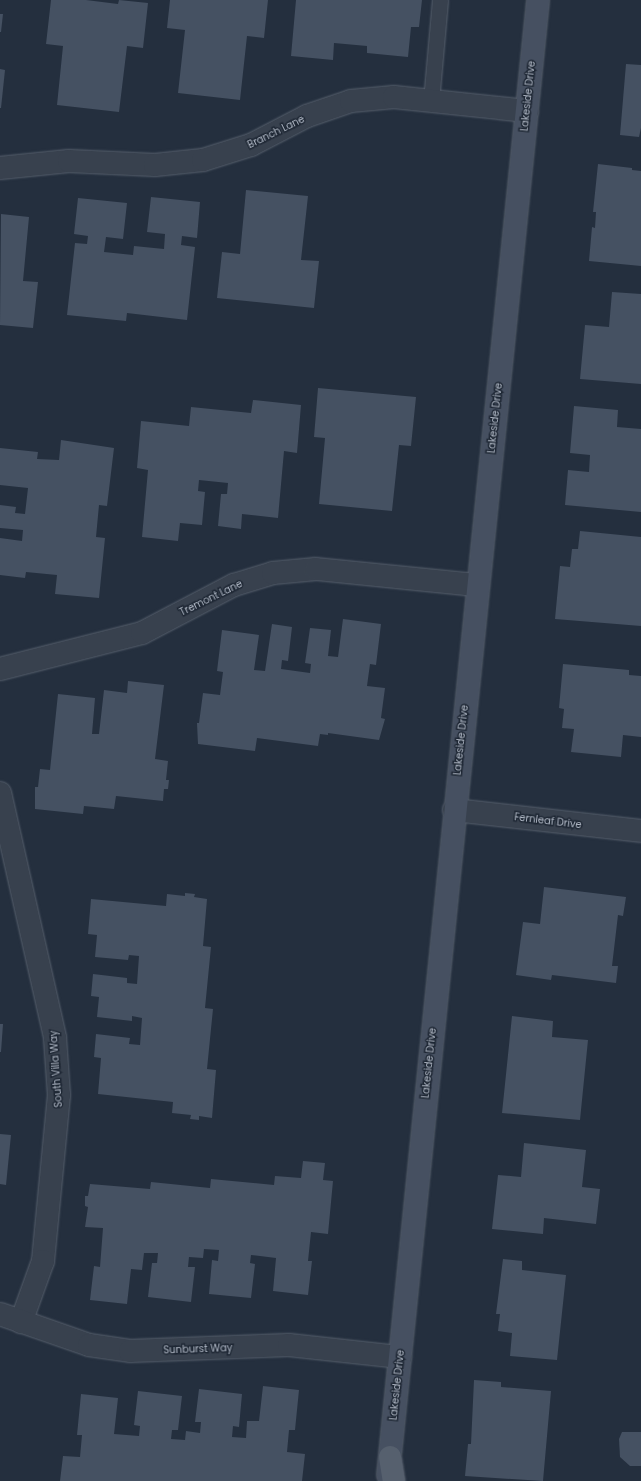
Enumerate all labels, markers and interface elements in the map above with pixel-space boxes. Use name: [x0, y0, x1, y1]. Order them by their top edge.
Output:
street label: Lakeside Drive: [518, 60, 538, 132]
street label: Branch Lane: [246, 113, 306, 151]
street label: Lakeside Drive: [485, 382, 505, 454]
street label: Tremont Lane: [178, 578, 244, 618]
street label: Lakeside Drive: [451, 704, 471, 776]
street label: Fernleaf Drive: [514, 811, 582, 831]
street label: Lakeside Drive: [419, 1027, 439, 1099]
street label: South Villa Way: [47, 1030, 65, 1108]
street label: Sunburst Way: [163, 1342, 233, 1356]
street label: Lakeside Drive: [387, 1349, 407, 1421]

